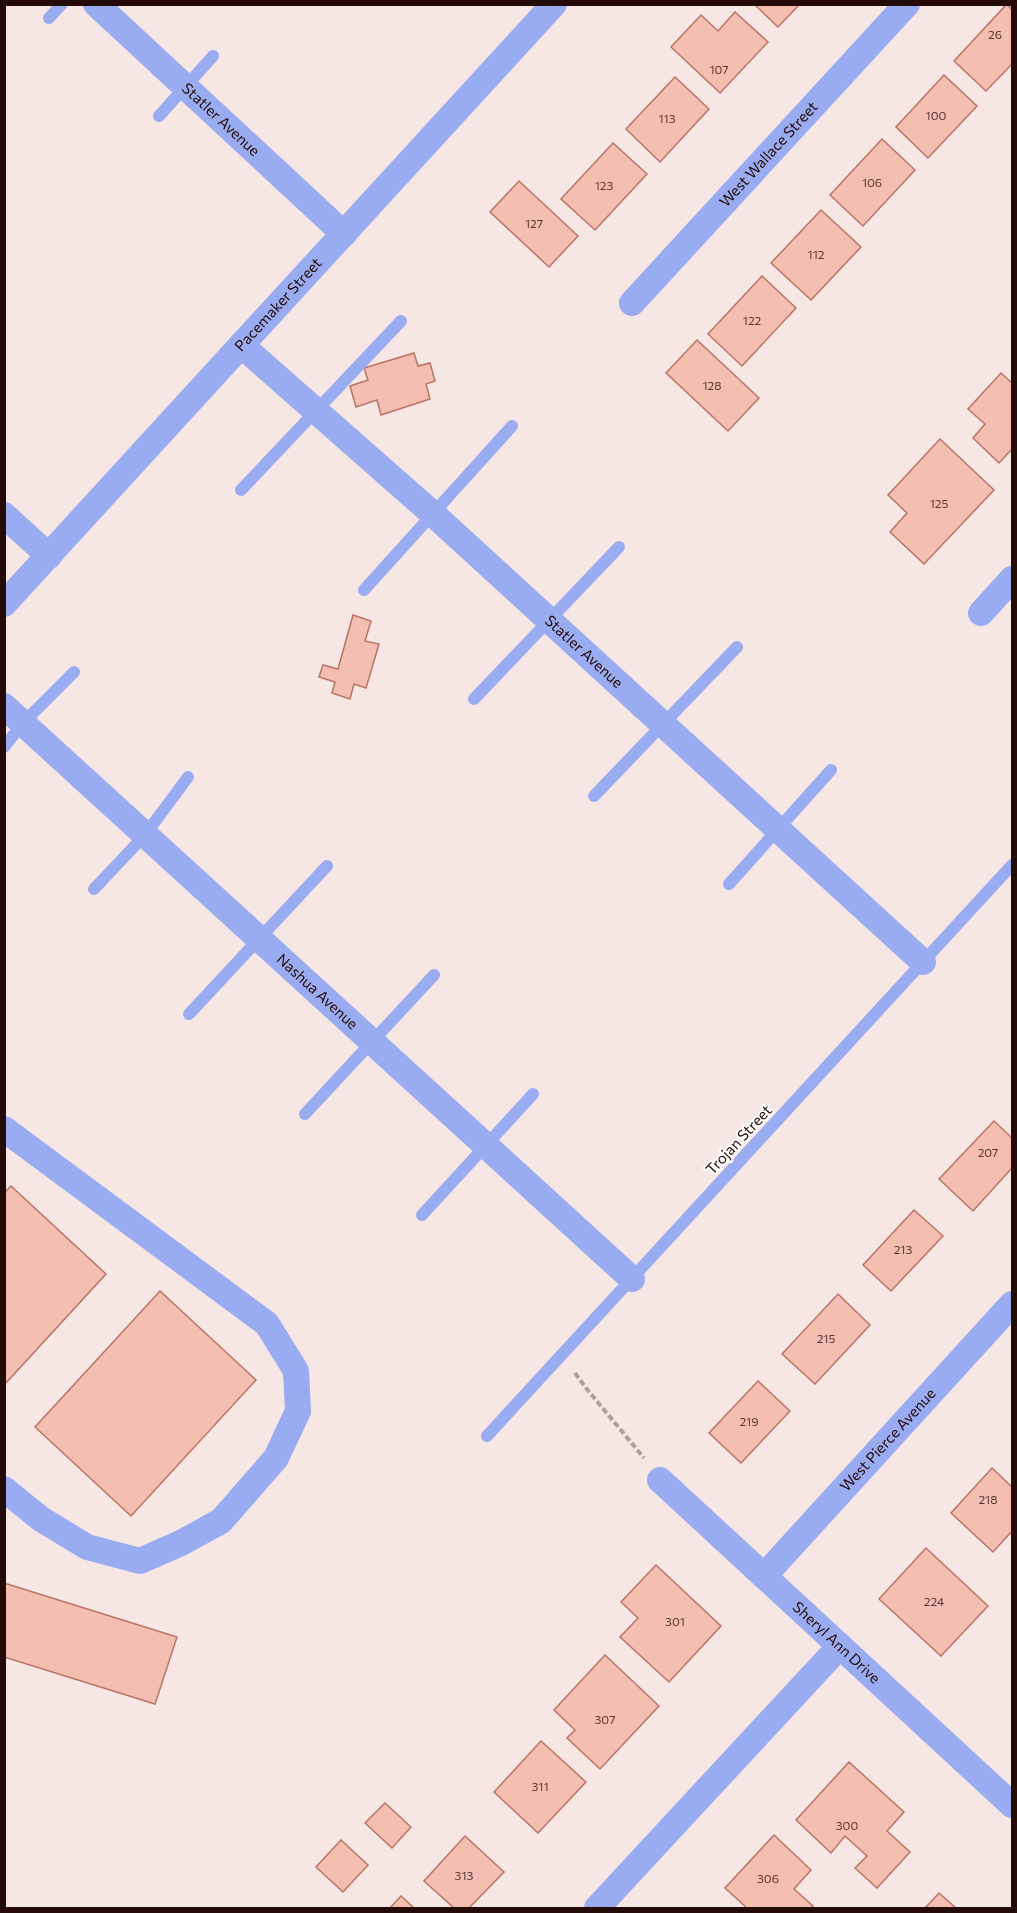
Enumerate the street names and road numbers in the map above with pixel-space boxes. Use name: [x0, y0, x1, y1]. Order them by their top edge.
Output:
street label: Statler Avenue: [179, 78, 264, 159]
street label: West Wallace Street: [715, 97, 821, 210]
street label: Pacemaker Street: [230, 254, 325, 355]
street label: Statler Avenue: [542, 611, 627, 691]
street label: Nashua Avenue: [273, 949, 362, 1033]
street label: Trojan Street: [701, 1101, 775, 1178]
street label: West Pierce Avenue: [836, 1384, 939, 1495]
street label: Sheryl Ann Drive: [790, 1597, 885, 1687]

